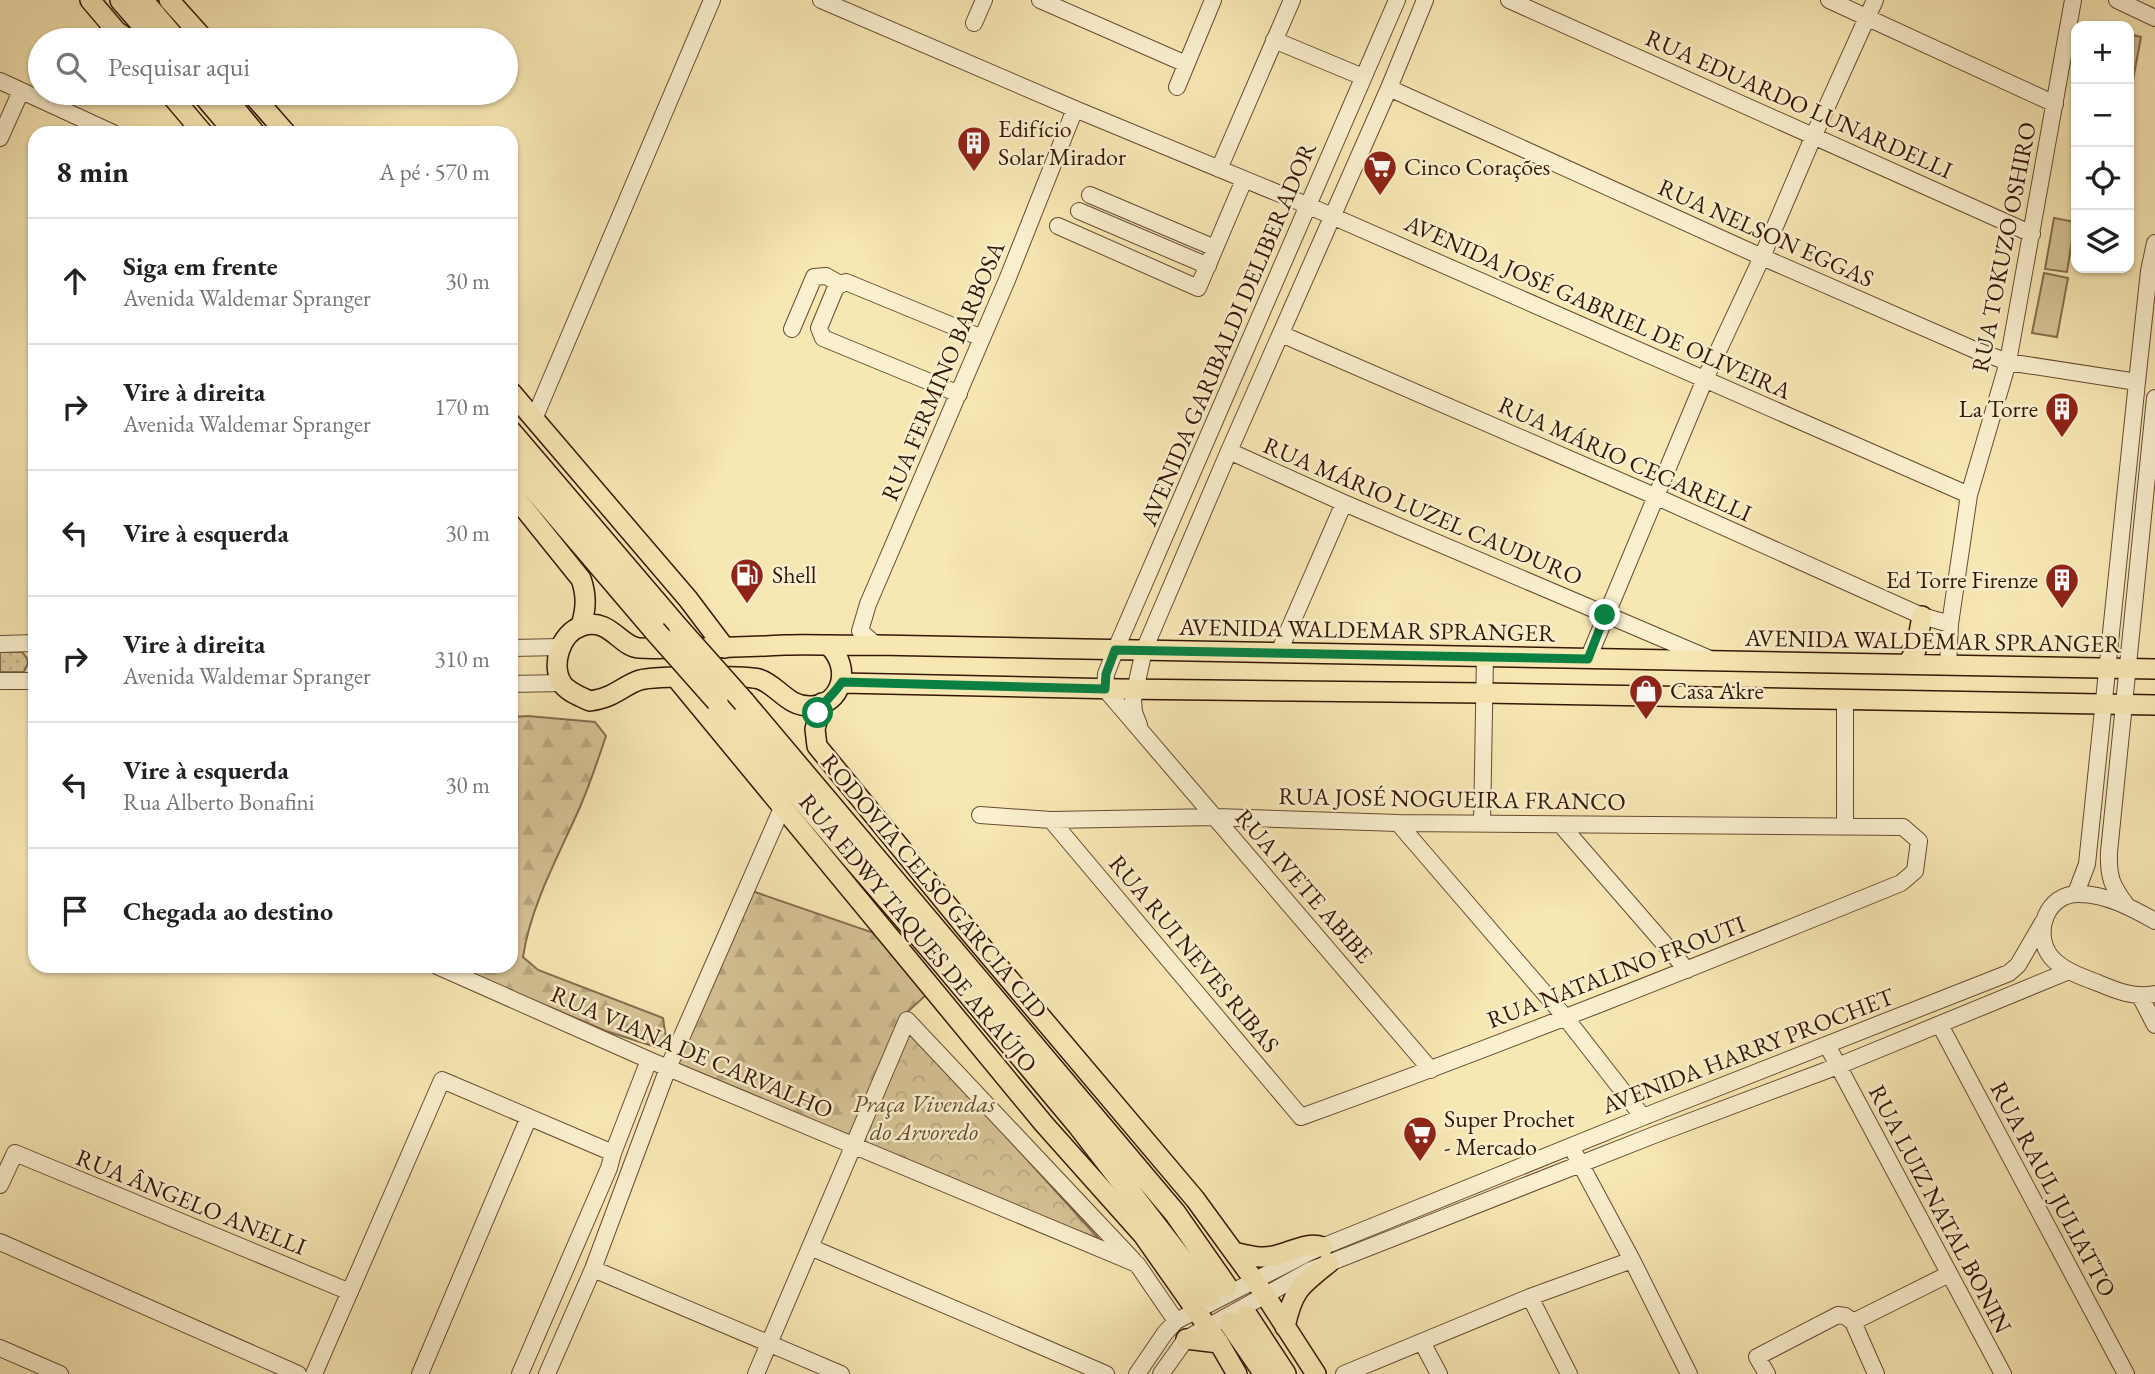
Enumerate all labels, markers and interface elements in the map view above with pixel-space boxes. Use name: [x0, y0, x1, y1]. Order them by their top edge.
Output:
map controls: [2071, 21, 2134, 273]
button: +: [2071, 21, 2134, 84]
street label: RUA EDUARDO LUNARDELLI: [1641, 22, 1958, 185]
search box: [28, 28, 518, 105]
icon: search: [52, 48, 90, 86]
text: Pesquisar aqui: [108, 50, 250, 84]
button: −: [2071, 84, 2134, 147]
place label: Edifício Solar Mirador: [998, 113, 1126, 172]
street label: RUA TOKUZO OSHIRO: [1964, 119, 2043, 375]
building icon: Edifício Solar Mirador: [955, 124, 993, 173]
street label: AVENIDA GARIBALDI DELIBERADOR: [1132, 137, 1323, 531]
button: locate: [2071, 147, 2134, 210]
supermarket icon: Cinco Corações: [1361, 148, 1399, 197]
place label: Cinco Corações: [1404, 151, 1550, 182]
text: 8 min: [56, 152, 129, 191]
text: A pé · 570 m: [379, 157, 490, 187]
street label: RUA NELSON EGGAS: [1654, 171, 1879, 294]
street label: AVENIDA JOSÉ GABRIEL DE OLIVEIRA: [1399, 207, 1797, 406]
button: layers: [2071, 210, 2134, 273]
street label: RUA FERMINO BARBOSA: [874, 236, 1011, 505]
text: Siga em frente: [123, 249, 278, 283]
icon: ahead: [56, 262, 94, 300]
text: 30 m: [445, 266, 490, 296]
text: Avenida Waldemar Spranger: [123, 283, 371, 313]
text: Vire à direita: [123, 375, 265, 409]
icon: right: [56, 388, 94, 426]
street label: RUA MÁRIO CECARELLI: [1494, 389, 1757, 528]
building icon: La Torre: [2043, 390, 2081, 439]
text: 170 m: [434, 392, 490, 422]
place label: La Torre: [1959, 393, 2038, 424]
text: Avenida Waldemar Spranger: [123, 409, 371, 439]
street label: RUA MÁRIO LUZEL CAUDURO: [1259, 429, 1588, 592]
icon: left: [56, 514, 94, 552]
text: Vire à esquerda: [123, 516, 289, 550]
text: 30 m: [445, 518, 490, 548]
fuel station icon: Shell: [728, 556, 766, 605]
place label: Shell: [772, 559, 817, 590]
building icon: Ed Torre Firenze: [2043, 561, 2081, 610]
place label: Ed Torre Firenze: [1886, 564, 2038, 595]
route end: [1589, 599, 1620, 630]
street label: AVENIDA WALDEMAR SPRANGER: [1178, 611, 1556, 648]
street label: AVENIDA WALDEMAR SPRANGER: [1744, 622, 2122, 659]
text: Vire à direita: [123, 627, 265, 661]
icon: right: [56, 640, 94, 678]
text: 310 m: [434, 644, 490, 674]
text: Avenida Waldemar Spranger: [123, 661, 371, 691]
shop icon: Casa Akre: [1627, 672, 1665, 721]
place label: Casa Akre: [1670, 675, 1764, 706]
route start: [802, 697, 833, 728]
street label: RODOVIA CELSO GARCIA CID: [814, 747, 1054, 1025]
text: Vire à esquerda: [123, 753, 289, 787]
icon: left: [56, 766, 94, 804]
text: 30 m: [445, 770, 490, 800]
street label: RUA JOSÉ NOGUEIRA FRANCO: [1278, 780, 1626, 817]
text: Rua Alberto Bonafini: [123, 787, 314, 817]
street label: RUA EDWY TAQUES DE ARAÚJO: [792, 787, 1044, 1079]
street label: RUA IVETE ABIBE: [1229, 802, 1380, 969]
street label: RUA RUI NEVES RIBAS: [1102, 848, 1286, 1059]
icon: arrive: [56, 892, 94, 930]
text: Chegada ao destino: [123, 894, 333, 928]
street label: RUA NATALINO FROUTI: [1482, 908, 1749, 1035]
street label: RUA VIANA DE CARVALHO: [547, 978, 838, 1125]
street label: AVENIDA HARRY PROCHET: [1596, 980, 1899, 1121]
street label: RUA RAUL JULIATTO: [1983, 1076, 2123, 1302]
street label: RUA LUIZ NATAL BONIN: [1862, 1079, 2019, 1338]
park label: Praça Vivendas do Arvoredo: [853, 1088, 995, 1147]
place label: Super Prochet - Mercado: [1444, 1103, 1575, 1162]
supermarket icon: Super Prochet - Mercado: [1401, 1114, 1439, 1163]
street label: RUA ÂNGELO ANELLI: [72, 1141, 311, 1262]

